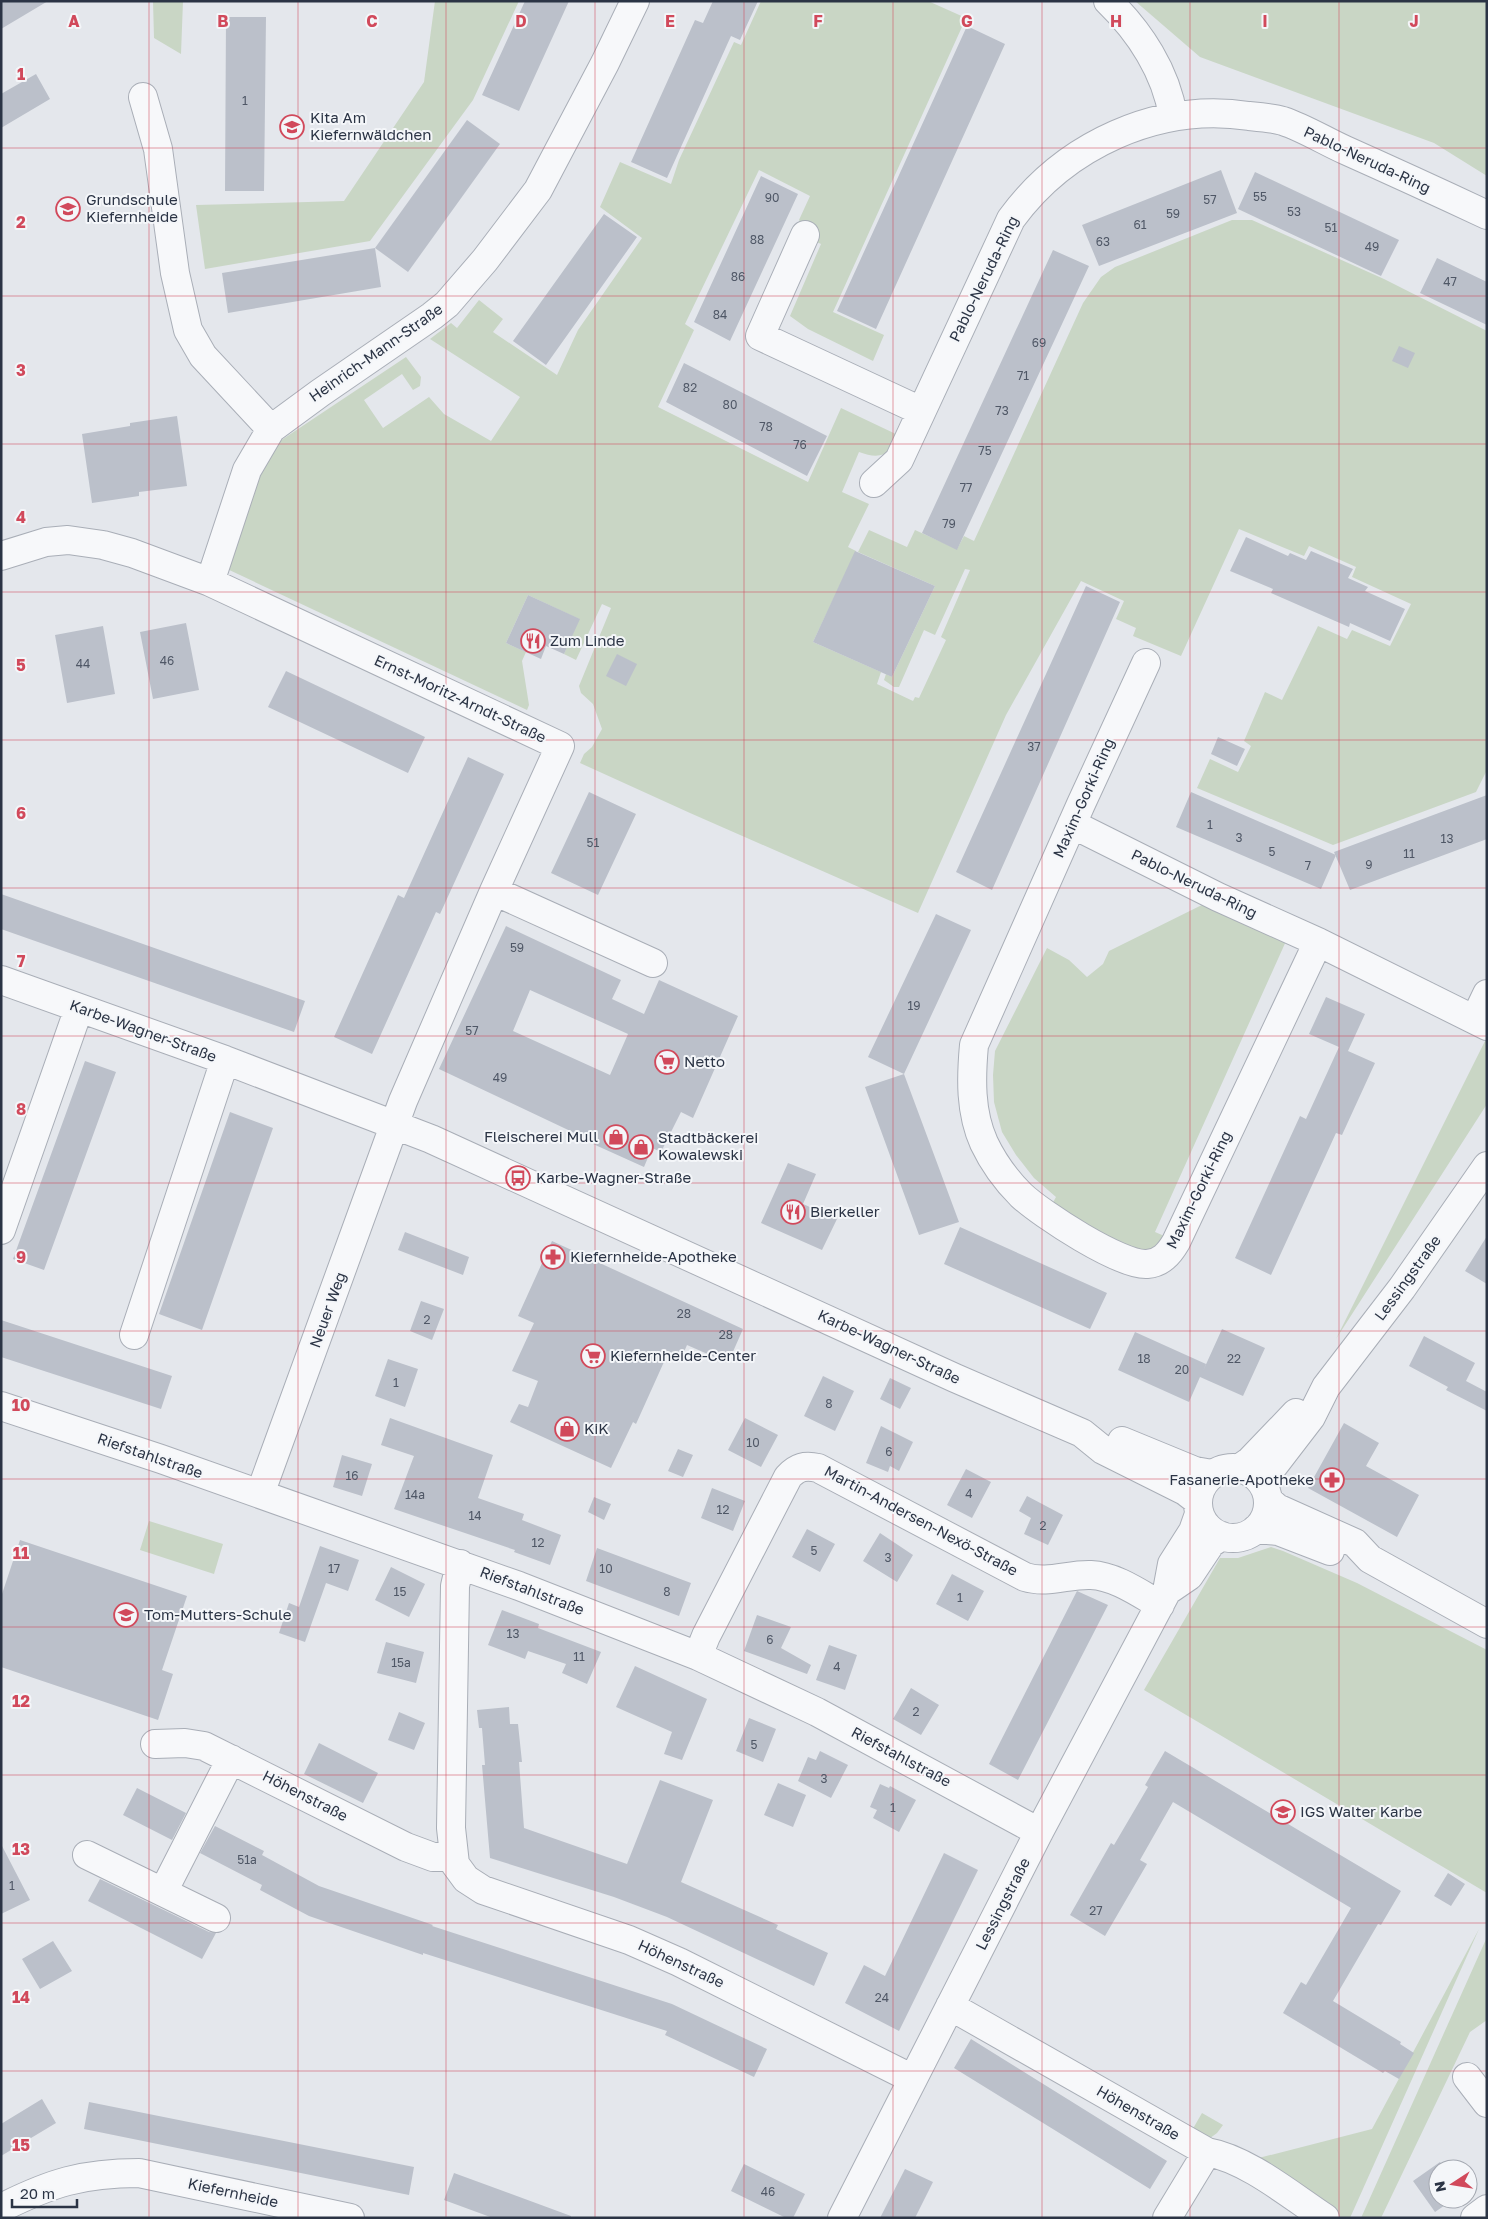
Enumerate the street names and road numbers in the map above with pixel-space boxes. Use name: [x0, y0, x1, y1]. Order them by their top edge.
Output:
street label: Pablo-Neruda-Ring: [1301, 122, 1434, 196]
street label: Pablo-Neruda-Ring: [945, 213, 1021, 344]
street label: Heinrich-Mann-Straße: [305, 299, 446, 405]
street label: Ernst-Moritz-Arndt-Straße: [372, 650, 549, 746]
street label: Maxim-Gorki-Ring: [1049, 735, 1118, 860]
street label: Pablo-Neruda-Ring: [1129, 845, 1260, 921]
street label: Karbe-Wagner-Straße: [67, 995, 220, 1065]
street label: Maxim-Gorki-Ring: [1162, 1128, 1234, 1251]
street label: Lessingstraße: [1370, 1231, 1444, 1324]
street label: Neuer Weg: [305, 1269, 349, 1350]
street label: Karbe-Wagner-Straße: [815, 1305, 964, 1387]
street label: Riefstahlstraße: [95, 1429, 206, 1482]
street label: Martin-Andersen-Nexö-Straße: [822, 1461, 1022, 1579]
street label: Riefstahlstraße: [478, 1562, 587, 1618]
street label: Riefstahlstraße: [849, 1722, 955, 1790]
street label: Höhenstraße: [260, 1766, 351, 1824]
street label: Lessingstraße: [971, 1854, 1033, 1953]
street label: Höhenstraße: [635, 1935, 728, 1991]
street label: Höhenstraße: [1094, 2081, 1184, 2143]
street label: Kiefernheide: [186, 2174, 280, 2210]

